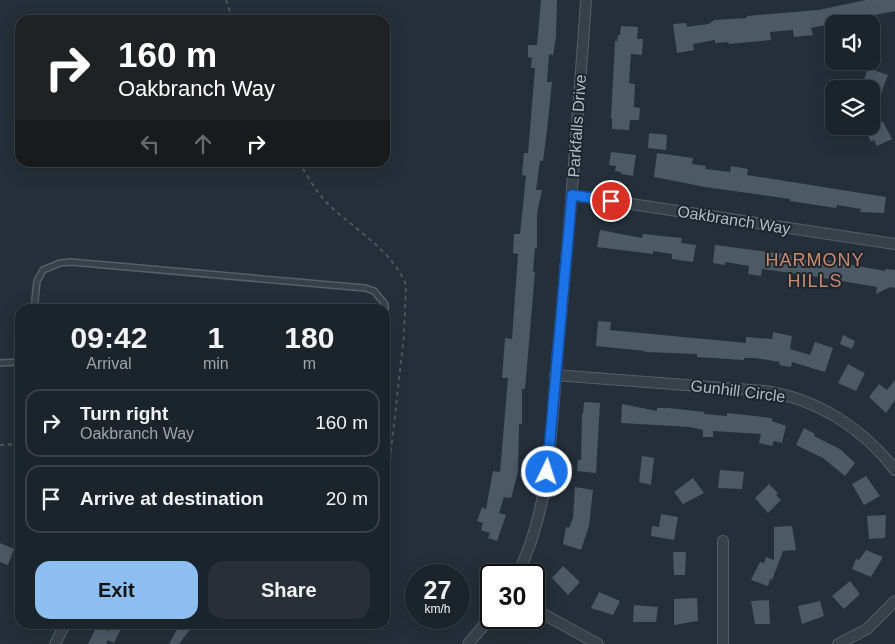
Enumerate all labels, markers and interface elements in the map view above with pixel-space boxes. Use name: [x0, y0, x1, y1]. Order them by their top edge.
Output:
map controls: [825, 15, 880, 135]
button: sound: [825, 15, 880, 70]
icon: right: [35, 35, 100, 100]
text: 160 m: [118, 35, 217, 74]
street label: Parkfalls Drive: [565, 74, 589, 178]
text: Oakbranch Way: [118, 76, 275, 101]
button: layers: [825, 80, 880, 135]
icon: left: [136, 130, 164, 158]
icon: ahead: [189, 130, 217, 158]
icon: right: [242, 130, 270, 158]
pin: [590, 180, 632, 222]
icon: arrive: [597, 187, 625, 215]
street label: Oakbranch Way: [676, 203, 792, 237]
district label: HARMONY HILLS: [765, 250, 865, 291]
text: 09:42: [71, 321, 147, 354]
text: 1: [207, 321, 224, 354]
text: 180: [284, 321, 334, 354]
text: Arrival: [86, 355, 132, 372]
text: min: [203, 355, 229, 372]
text: m: [303, 355, 316, 372]
street label: Gunhill Circle: [690, 377, 786, 405]
text: Turn right: [80, 403, 168, 424]
icon: right: [37, 409, 65, 437]
text: 160 m: [315, 412, 368, 433]
text: Oakbranch Way: [80, 425, 194, 442]
position arrow: [520, 445, 572, 497]
icon: arrive: [37, 485, 65, 513]
text: Arrive at destination: [80, 488, 264, 509]
text: 20 m: [326, 488, 368, 509]
button: Exit: [35, 561, 198, 619]
button: Share: [208, 561, 370, 619]
speed limit sign: 30: [480, 564, 545, 629]
text: 27: [424, 576, 451, 604]
text: km/h: [424, 602, 451, 616]

